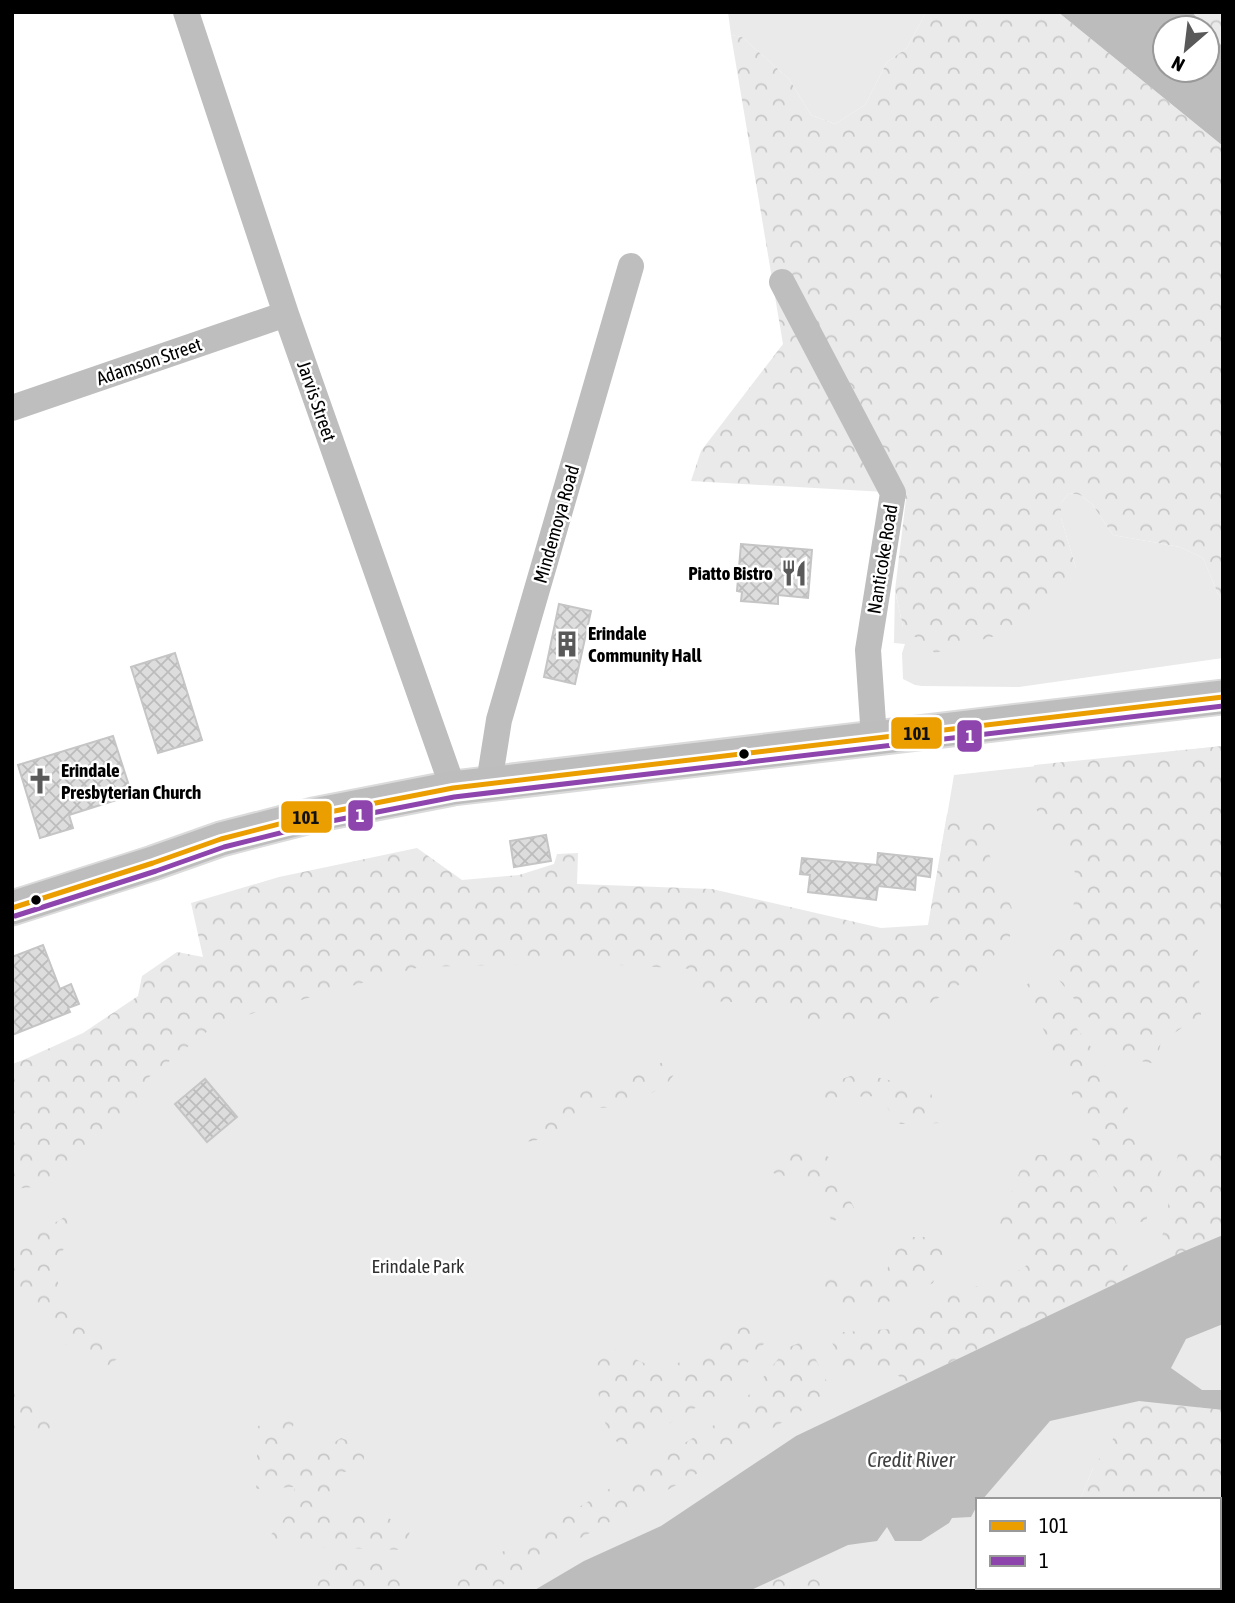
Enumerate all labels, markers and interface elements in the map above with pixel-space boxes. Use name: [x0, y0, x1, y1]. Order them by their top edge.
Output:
north arrow: [1151, 14, 1221, 84]
text: N: [1168, 52, 1188, 76]
street label: Adamson Street: [93, 333, 205, 389]
street label: Jarvis Street: [293, 358, 341, 444]
street label: Mindemoya Road: [529, 462, 583, 586]
street label: Nanticoke Road: [862, 503, 902, 615]
restaurant icon: Piatto Bistro: [779, 558, 809, 588]
place label: Piatto Bistro: [688, 562, 773, 584]
place label: Erindale Community Hall: [588, 622, 702, 666]
building icon: Erindale Community Hall: [552, 629, 582, 659]
line badge: 101: [890, 716, 943, 750]
line badge: 1: [956, 719, 983, 753]
text: 101: [904, 722, 930, 744]
text: 1: [966, 725, 975, 747]
unlabelled marker: [737, 747, 751, 761]
place label: Erindale Presbyterian Church: [61, 759, 201, 803]
church icon: Erindale Presbyterian Church: [25, 766, 55, 796]
line badge: 1: [347, 799, 374, 832]
line badge: 101: [280, 800, 333, 834]
text: 1: [356, 804, 365, 826]
text: 101: [293, 806, 319, 828]
unlabelled marker: [29, 893, 43, 907]
park label: Erindale Park: [372, 1255, 465, 1277]
water label: Credit River: [867, 1447, 955, 1471]
legend: [976, 1498, 1221, 1589]
text: 101: [1039, 1513, 1069, 1537]
text: 1: [1039, 1548, 1049, 1572]

